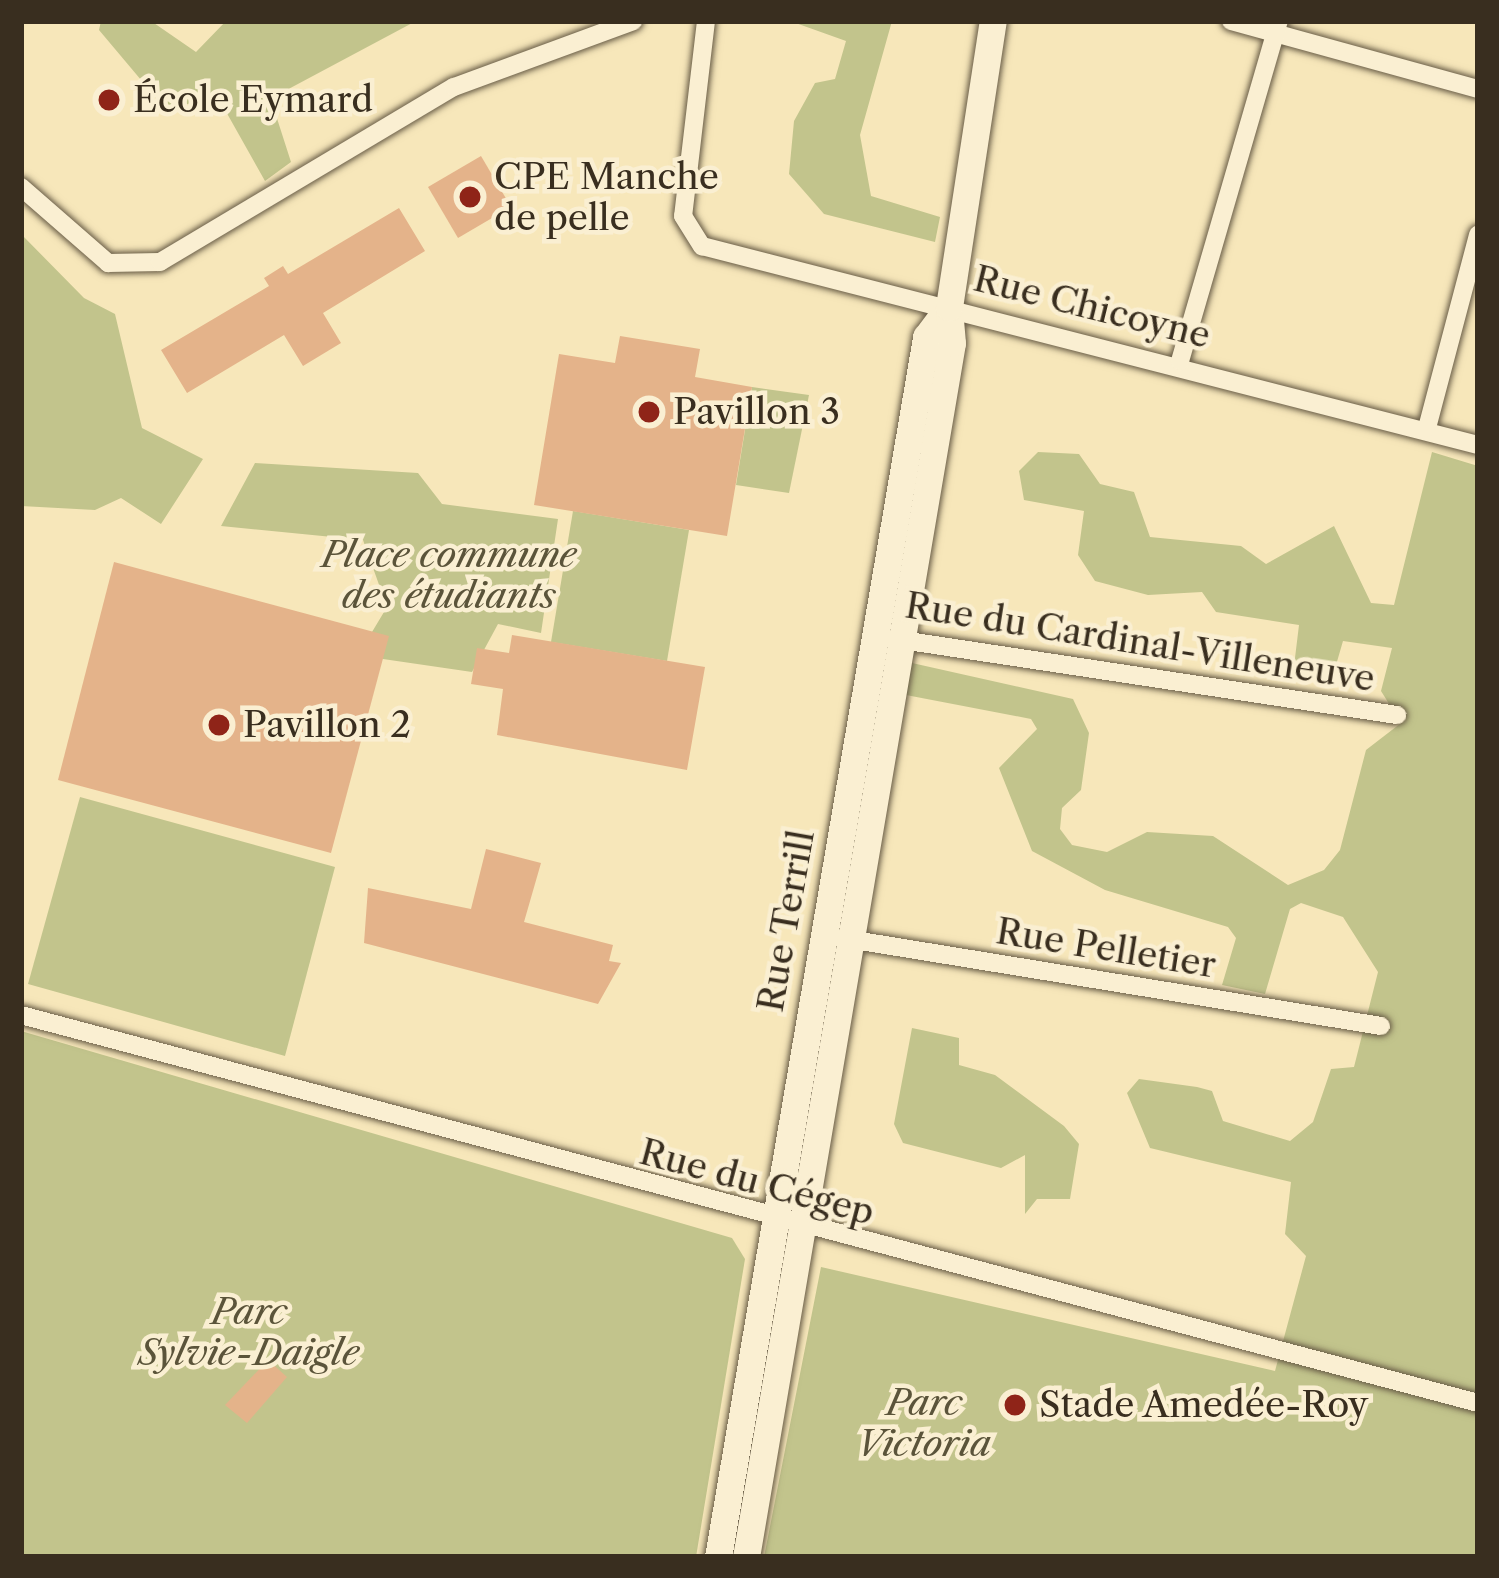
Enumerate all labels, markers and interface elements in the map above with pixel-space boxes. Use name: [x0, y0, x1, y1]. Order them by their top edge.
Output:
place label: École Eymard: [133, 78, 373, 122]
marker: École Eymard: [96, 87, 122, 113]
place label: CPE Manche de pelle: [494, 154, 719, 239]
marker: CPE Manche de pelle: [457, 184, 483, 210]
street label: Rue Chicoyne: [969, 257, 1215, 357]
place label: Pavillon 3: [673, 390, 840, 434]
marker: Pavillon 3: [636, 399, 662, 425]
park label: Place commune des étudiants: [321, 532, 577, 617]
street label: Rue du Cardinal-Villeneuve: [902, 584, 1378, 700]
place label: Pavillon 2: [243, 703, 411, 747]
marker: Pavillon 2: [206, 712, 232, 738]
street label: Rue Terrill: [749, 826, 823, 1016]
street label: Rue Pelletier: [993, 909, 1219, 987]
street label: Rue du Cégep: [635, 1130, 879, 1234]
park label: Parc Sylvie-Daigle: [139, 1289, 359, 1374]
park label: Parc Victoria: [857, 1380, 991, 1465]
place label: Stade Amedée-Roy: [1039, 1383, 1370, 1427]
marker: Stade Amedée-Roy: [1002, 1392, 1028, 1418]

